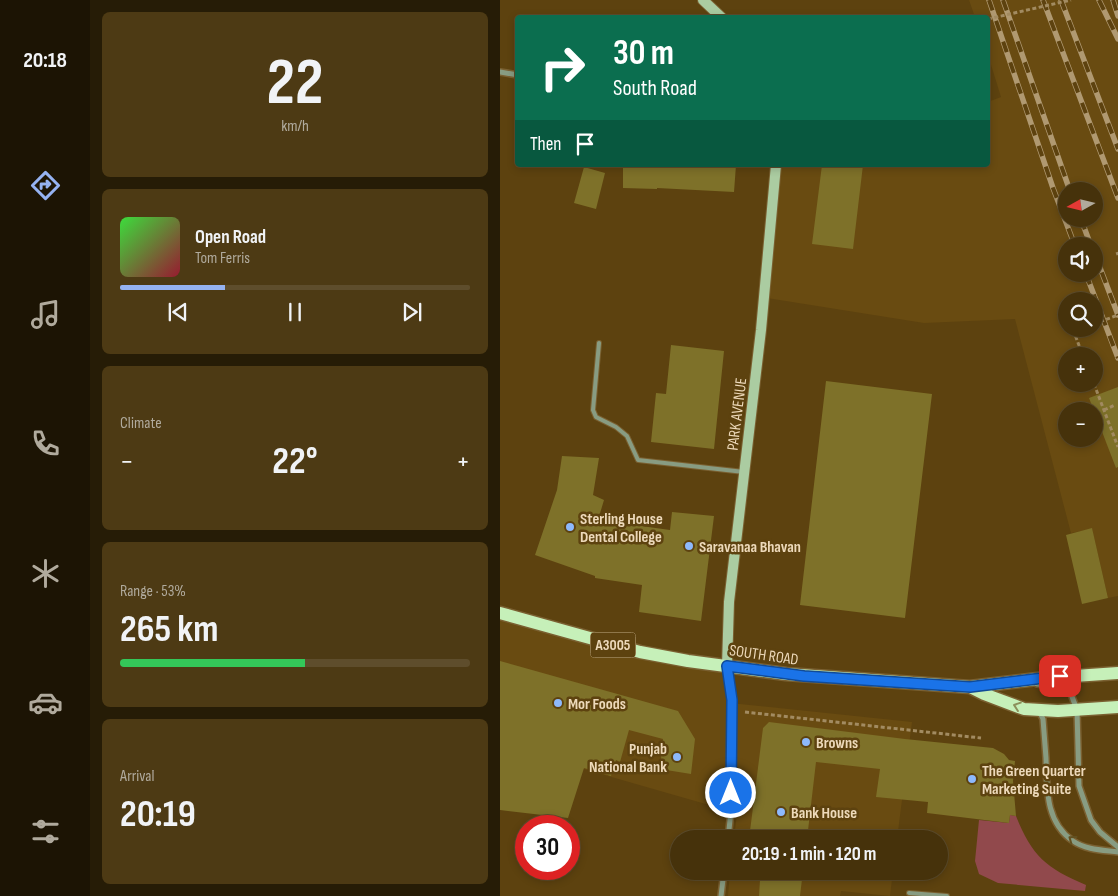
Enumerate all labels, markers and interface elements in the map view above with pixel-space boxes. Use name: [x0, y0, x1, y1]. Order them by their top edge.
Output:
text: 30 m: [613, 32, 674, 75]
icon: right: [530, 35, 595, 100]
text: 22: [267, 45, 323, 123]
text: 20:18: [23, 47, 67, 74]
text: South Road: [613, 75, 697, 102]
text: km/h: [281, 117, 309, 136]
icon: arrive: [571, 130, 599, 158]
text: Then: [530, 133, 561, 156]
icon: directions: [28, 168, 63, 203]
north arrow: [1058, 182, 1102, 228]
map controls: [1058, 182, 1103, 447]
text: Open Road: [195, 226, 266, 249]
button: sound: [1058, 237, 1103, 282]
text: Tom Ferris: [195, 249, 250, 268]
button: search: [1058, 292, 1103, 337]
icon: music: [28, 297, 63, 332]
icon: previous: [164, 298, 192, 326]
icon: pause: [281, 298, 309, 326]
icon: next: [398, 298, 426, 326]
button: +: [1058, 347, 1103, 392]
street label: PARK AVENUE: [724, 377, 751, 452]
button: −: [1058, 402, 1103, 447]
text: Climate: [120, 414, 162, 433]
icon: phone: [28, 426, 63, 461]
text: 22°: [272, 439, 318, 484]
text: −: [120, 445, 134, 478]
text: +: [456, 445, 470, 478]
place label: Sterling House Dental College: [580, 510, 663, 547]
marker: Sterling House Dental College: [564, 521, 576, 533]
place label: Saravanaa Bhavan: [699, 538, 801, 557]
marker: Saravanaa Bhavan: [683, 540, 695, 552]
icon: climate: [28, 556, 63, 591]
text: Range · 53%: [120, 582, 186, 601]
text: 265 km: [120, 607, 218, 652]
road number: A3005: [590, 632, 636, 658]
street label: SOUTH ROAD: [728, 641, 800, 670]
pin: [1039, 655, 1081, 697]
icon: arrive: [1046, 662, 1074, 690]
icon: car: [28, 685, 63, 720]
place label: Mor Foods: [568, 695, 626, 714]
marker: Mor Foods: [552, 697, 564, 709]
one-way arrow: [1014, 702, 1022, 712]
place label: Browns: [816, 734, 858, 753]
marker: Browns: [800, 736, 812, 748]
place label: Punjab National Bank: [589, 740, 667, 777]
marker: Punjab National Bank: [671, 751, 683, 763]
place label: The Green Quarter Marketing Suite: [982, 762, 1086, 799]
position arrow: [704, 766, 756, 818]
text: Arrival: [120, 767, 154, 786]
marker: The Green Quarter Marketing Suite: [966, 773, 978, 785]
text: 20:19: [120, 792, 196, 837]
place label: Bank House: [791, 804, 857, 823]
marker: Bank House: [775, 806, 787, 818]
icon: filters: [28, 814, 63, 849]
speed limit sign: 30: [515, 815, 580, 880]
one-way arrow: [1068, 836, 1078, 845]
text: 20:19 · 1 min · 120 m: [742, 843, 876, 866]

